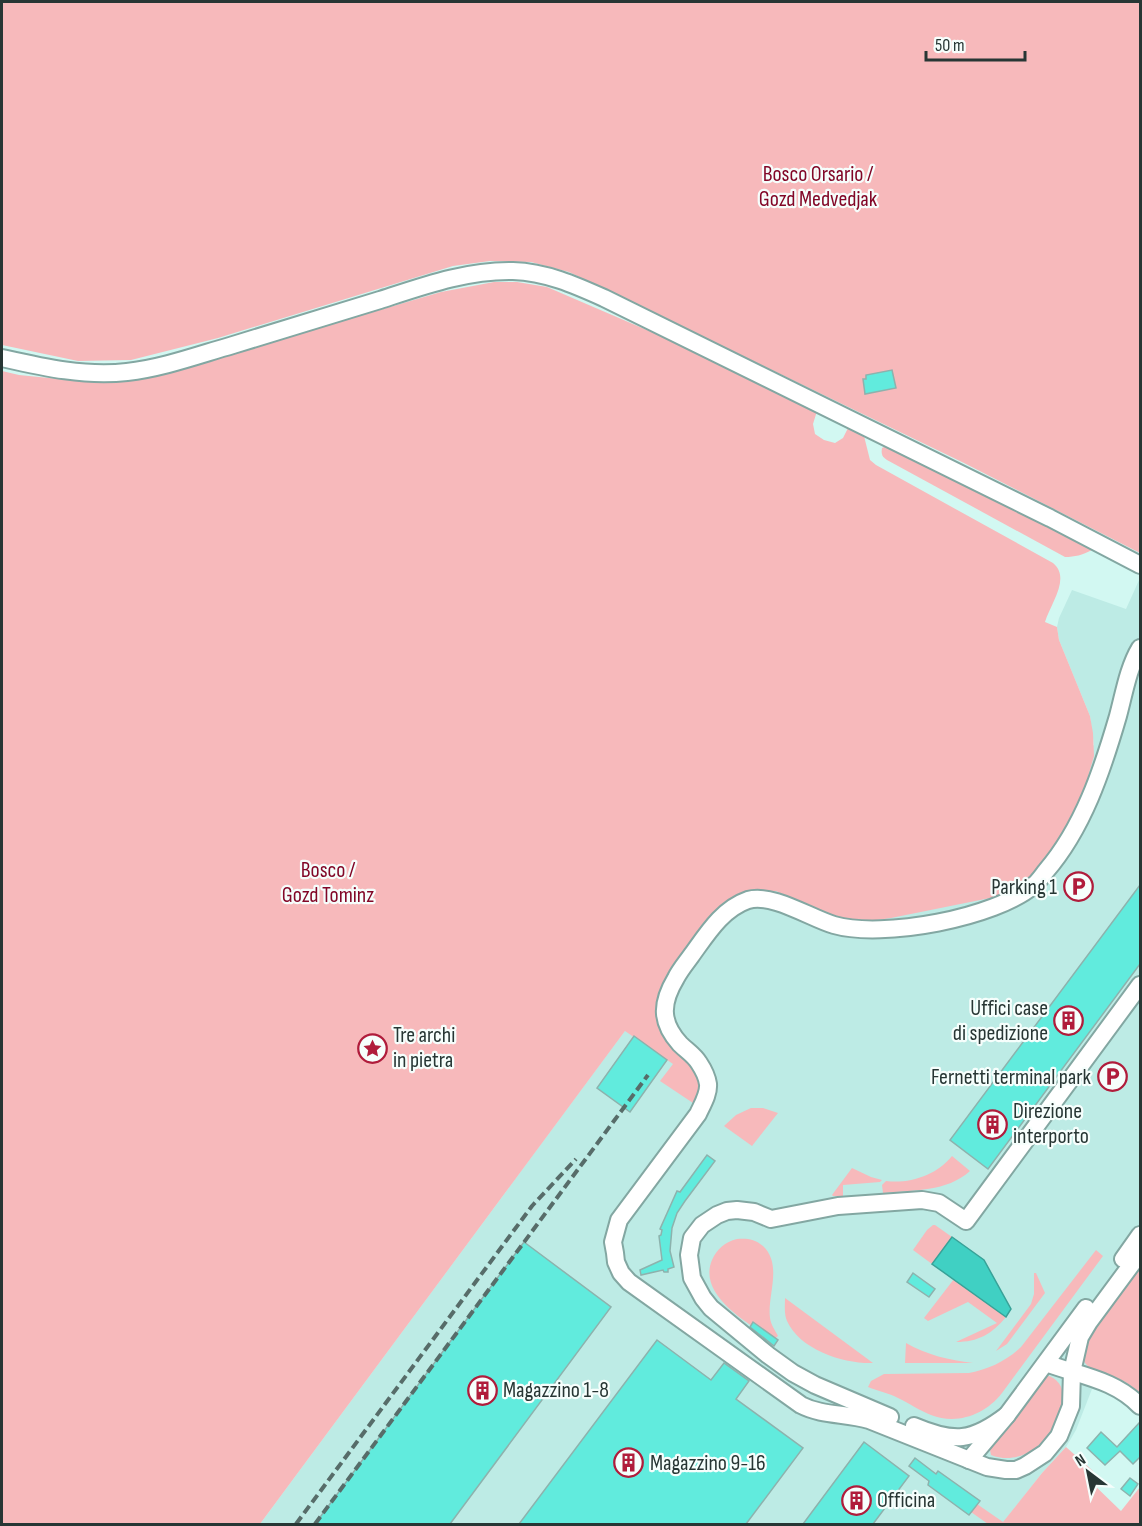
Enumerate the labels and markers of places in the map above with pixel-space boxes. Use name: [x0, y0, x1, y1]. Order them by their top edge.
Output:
parking icon: Parking 1: [1062, 871, 1094, 903]
place label: Parking 1: [991, 874, 1057, 901]
place label: Uffici case di spedizione: [953, 995, 1048, 1047]
building icon: Uffici case di spedizione: [1053, 1005, 1085, 1037]
place label: Tre archi in pietra: [393, 1022, 455, 1074]
place icon: Tre archi in pietra: [356, 1032, 388, 1064]
parking icon: Fernetti terminal park: [1096, 1061, 1128, 1093]
place label: Fernetti terminal park: [931, 1064, 1092, 1091]
place label: Direzione interporto: [1013, 1098, 1089, 1150]
building icon: Direzione interporto: [976, 1108, 1008, 1140]
building icon: Magazzino 1-8: [466, 1374, 498, 1406]
place label: Magazzino 1-8: [503, 1377, 609, 1404]
building icon: Magazzino 9-16: [613, 1447, 645, 1479]
place label: Magazzino 9-16: [650, 1450, 766, 1477]
building icon: Officina: [840, 1484, 872, 1516]
place label: Officina: [877, 1487, 935, 1514]

